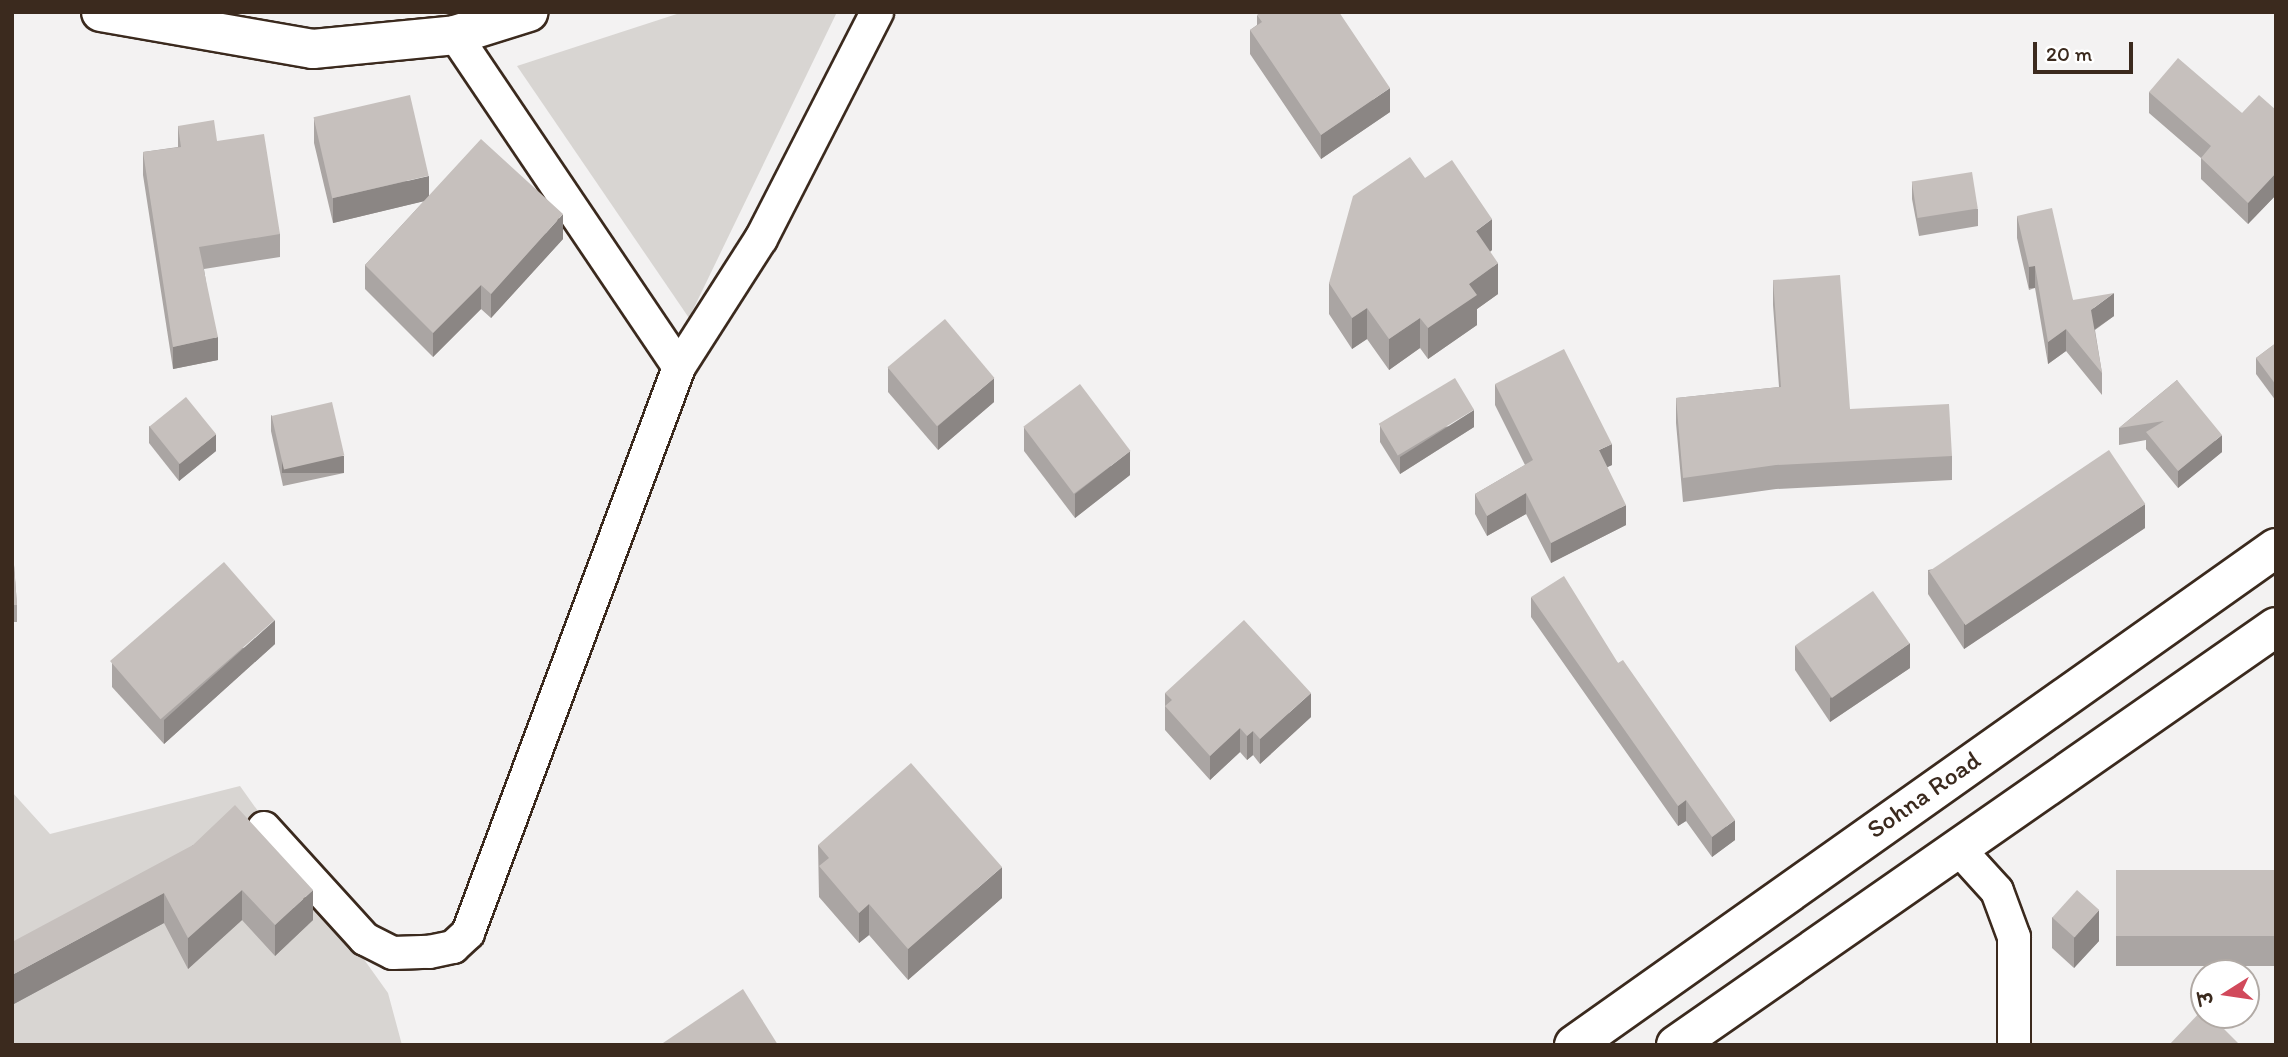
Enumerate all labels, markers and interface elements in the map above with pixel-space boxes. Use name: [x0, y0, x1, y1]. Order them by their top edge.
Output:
scale bar: [2036, 28, 2136, 72]
text: 20 m: [2046, 41, 2092, 66]
street label: Sohna Road: [1862, 745, 1986, 845]
north arrow: [2190, 959, 2260, 1029]
text: उ: [2193, 989, 2218, 1007]

